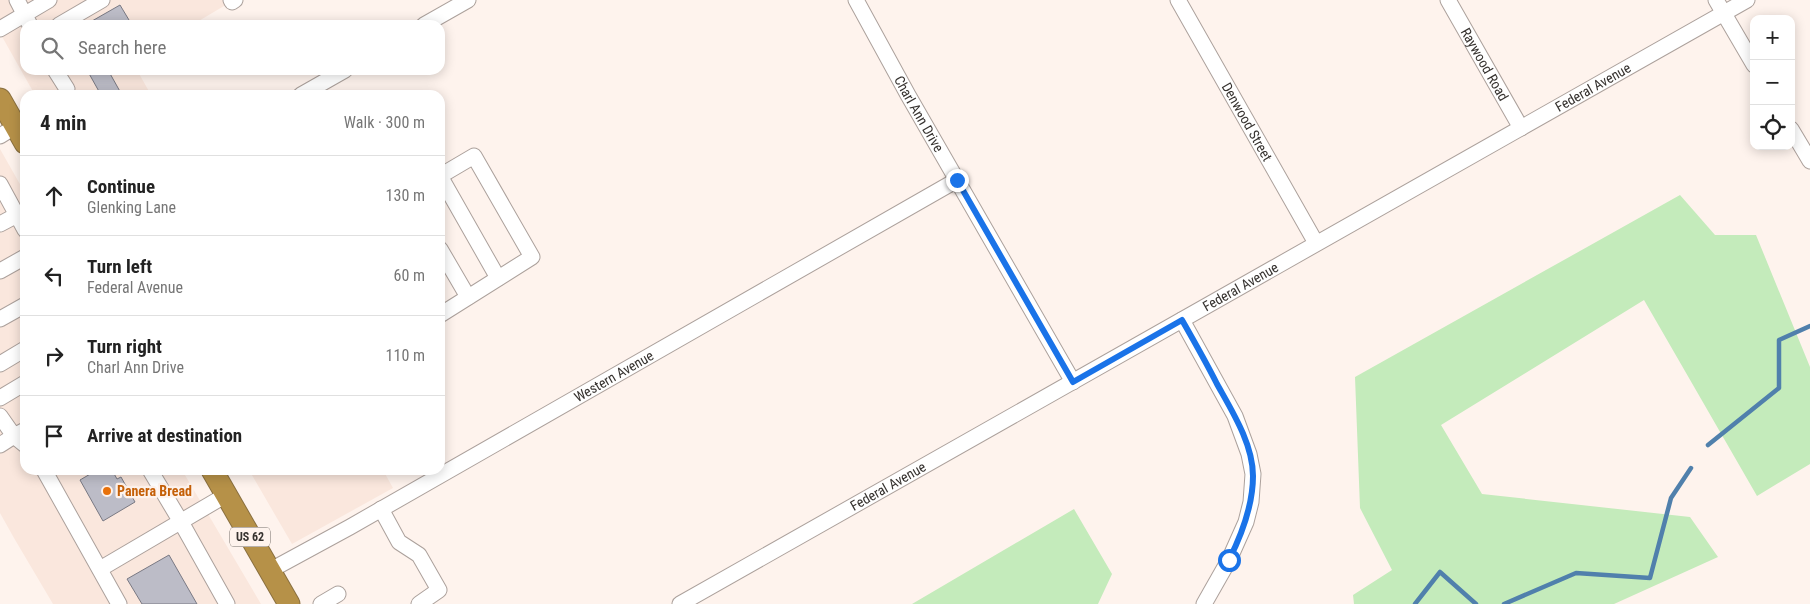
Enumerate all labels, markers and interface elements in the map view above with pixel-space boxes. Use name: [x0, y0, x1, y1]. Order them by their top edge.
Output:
map controls: [1750, 15, 1795, 150]
button: +: [1750, 15, 1795, 60]
search box: [20, 20, 445, 75]
street label: Raywood Road: [1458, 25, 1512, 104]
icon: search: [38, 34, 66, 62]
text: Search here: [78, 36, 166, 59]
street label: Federal Avenue: [1552, 59, 1634, 115]
button: −: [1750, 60, 1795, 105]
street label: Charl Ann Drive: [891, 73, 947, 155]
street label: Denwood Street: [1219, 80, 1276, 164]
button: locate: [1750, 105, 1795, 150]
text: 4 min: [40, 111, 87, 135]
text: Walk · 300 m: [344, 113, 425, 132]
route end: [946, 169, 969, 192]
text: Continue: [87, 175, 155, 198]
icon: ahead: [40, 182, 68, 210]
text: 130 m: [386, 186, 425, 205]
text: Glenking Lane: [87, 198, 176, 217]
text: Turn left: [87, 255, 152, 278]
street label: Federal Avenue: [1200, 259, 1281, 314]
icon: left: [40, 262, 68, 290]
text: 60 m: [393, 266, 425, 285]
text: Federal Avenue: [87, 278, 183, 297]
text: Turn right: [87, 335, 162, 358]
icon: right: [40, 342, 68, 370]
text: 110 m: [386, 346, 425, 365]
street label: Western Avenue: [571, 347, 657, 405]
text: Charl Ann Drive: [87, 358, 184, 377]
icon: arrive: [40, 422, 68, 450]
text: Arrive at destination: [87, 424, 242, 447]
street label: Federal Avenue: [847, 458, 929, 514]
place label: Panera Bread: [117, 483, 192, 499]
marker: Panera Bread: [101, 485, 113, 497]
road number: US 62: [230, 528, 270, 546]
route start: [1218, 549, 1241, 572]

